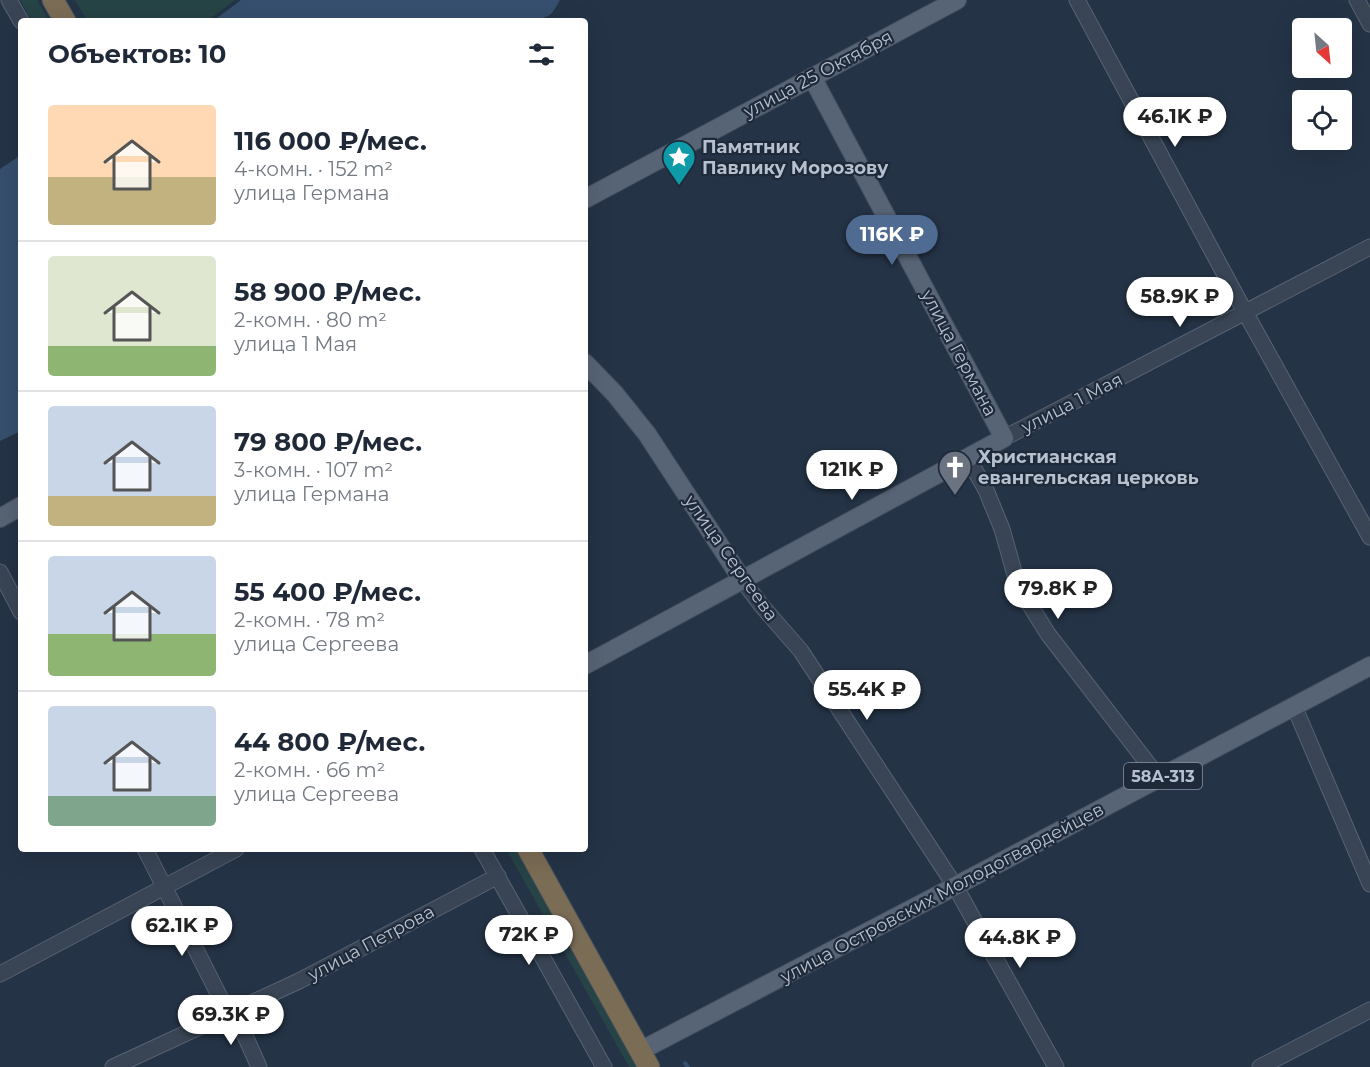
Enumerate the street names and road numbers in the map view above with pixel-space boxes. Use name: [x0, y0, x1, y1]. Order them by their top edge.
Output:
street label: улица 25 Октября: [739, 25, 896, 123]
street label: улица Германа: [916, 285, 1002, 420]
street label: улица 1 Мая: [1017, 368, 1126, 438]
street label: улица Сергеева: [679, 490, 783, 625]
road number: 58А-313: [1124, 763, 1202, 789]
street label: улица Островских Молодогвардейцев: [776, 798, 1107, 988]
street label: улица Петрова: [303, 900, 438, 986]

